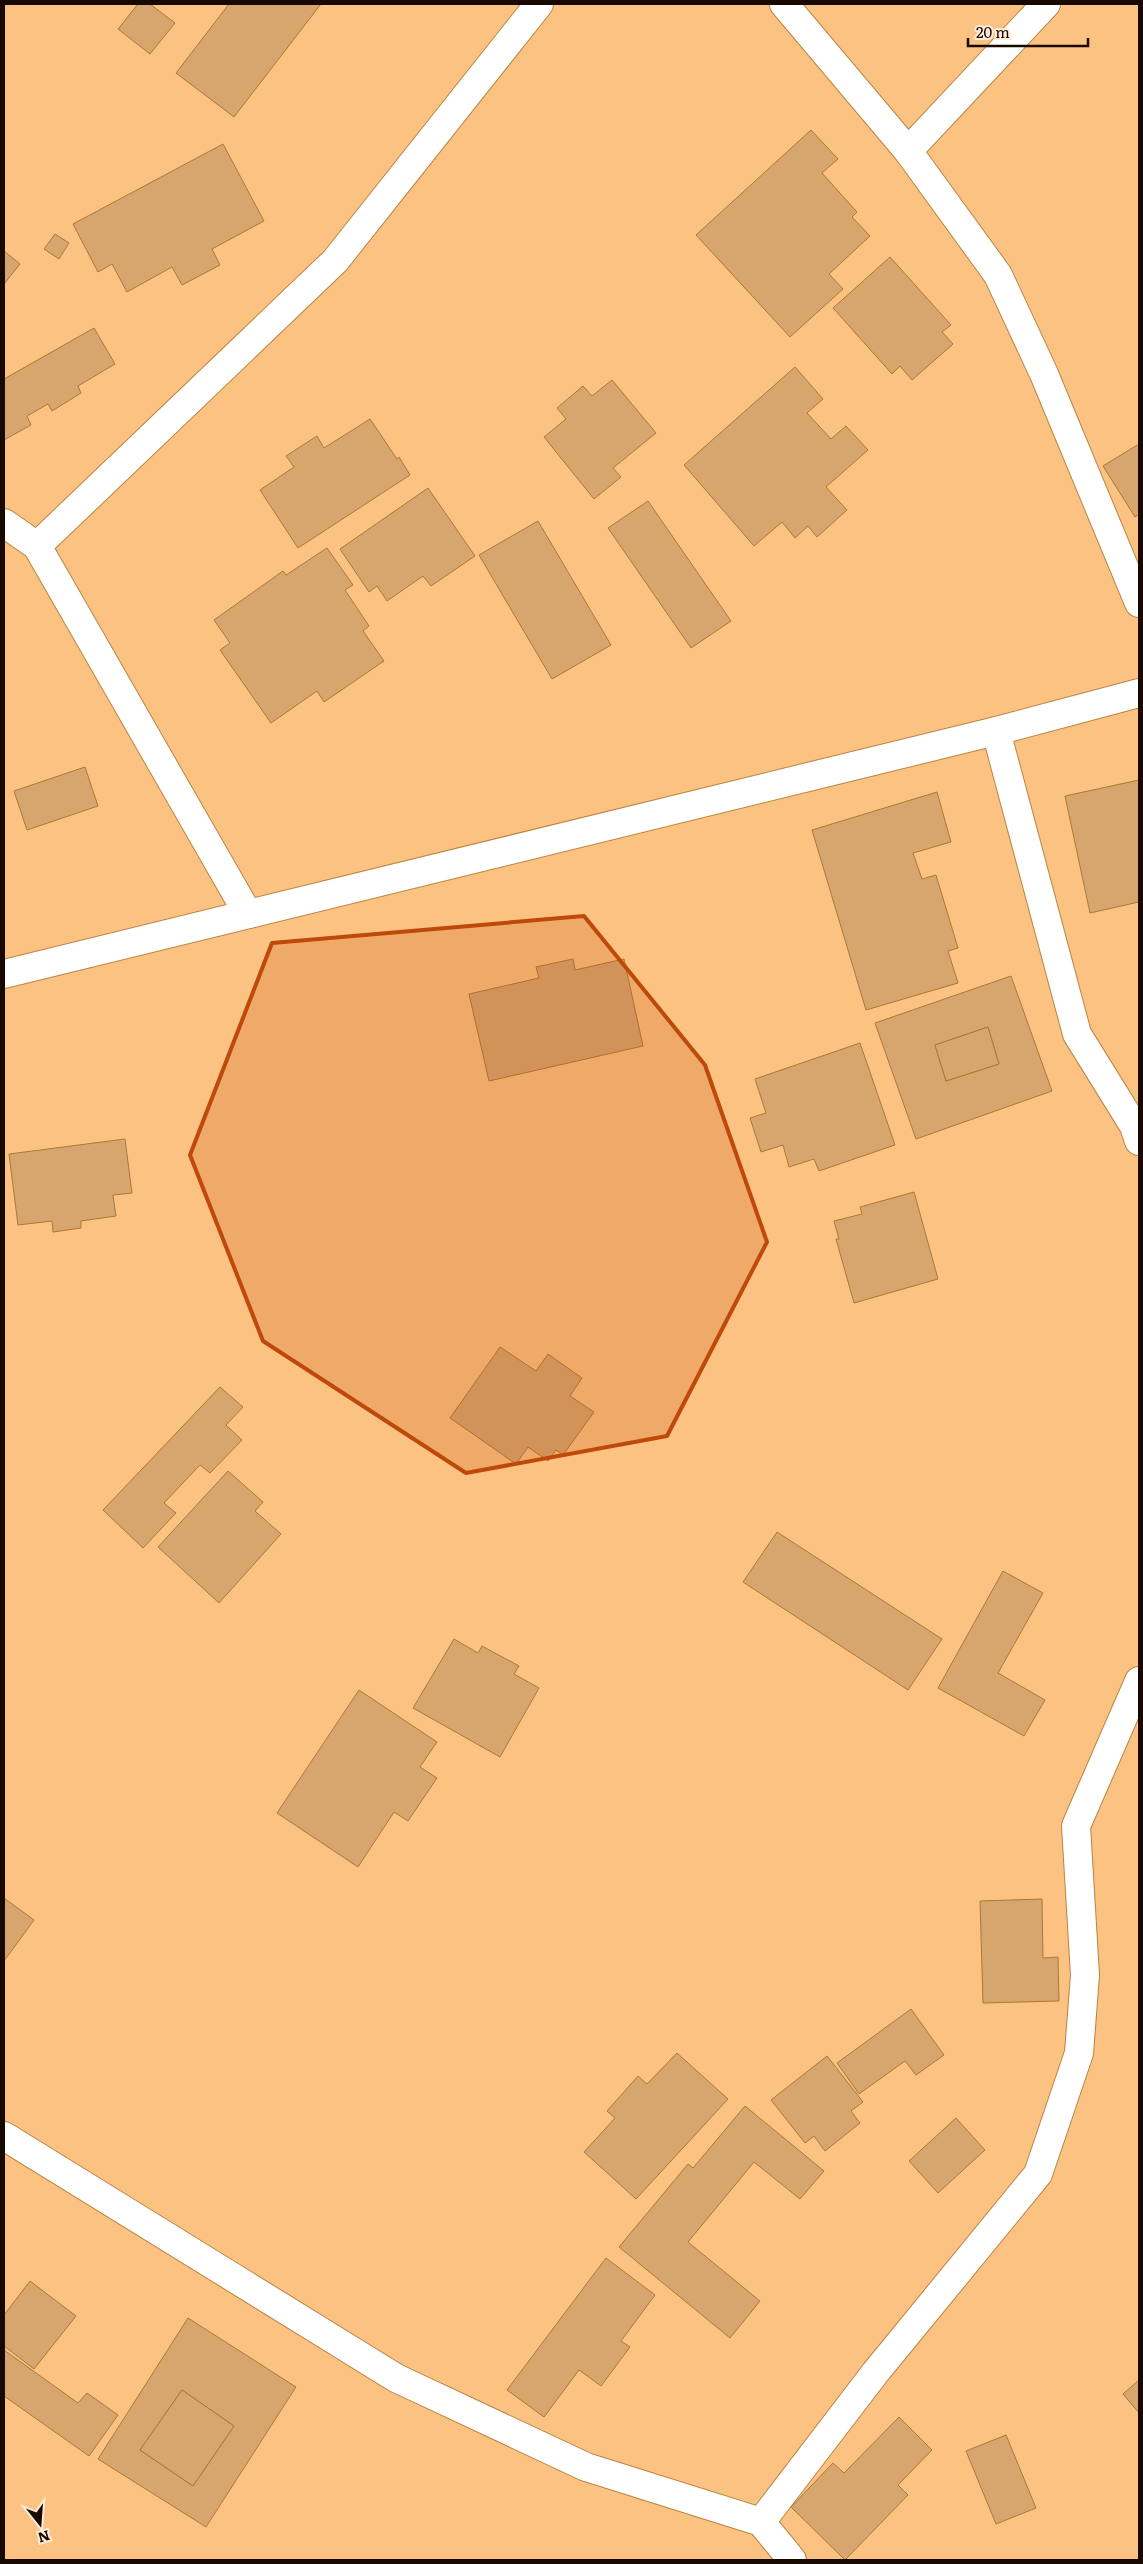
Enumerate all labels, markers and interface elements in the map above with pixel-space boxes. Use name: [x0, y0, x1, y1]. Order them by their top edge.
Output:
scale bar: [968, 15, 1088, 47]
text: 20 m: [976, 20, 1010, 43]
north arrow: [15, 2499, 65, 2549]
text: N: [35, 2526, 53, 2549]

